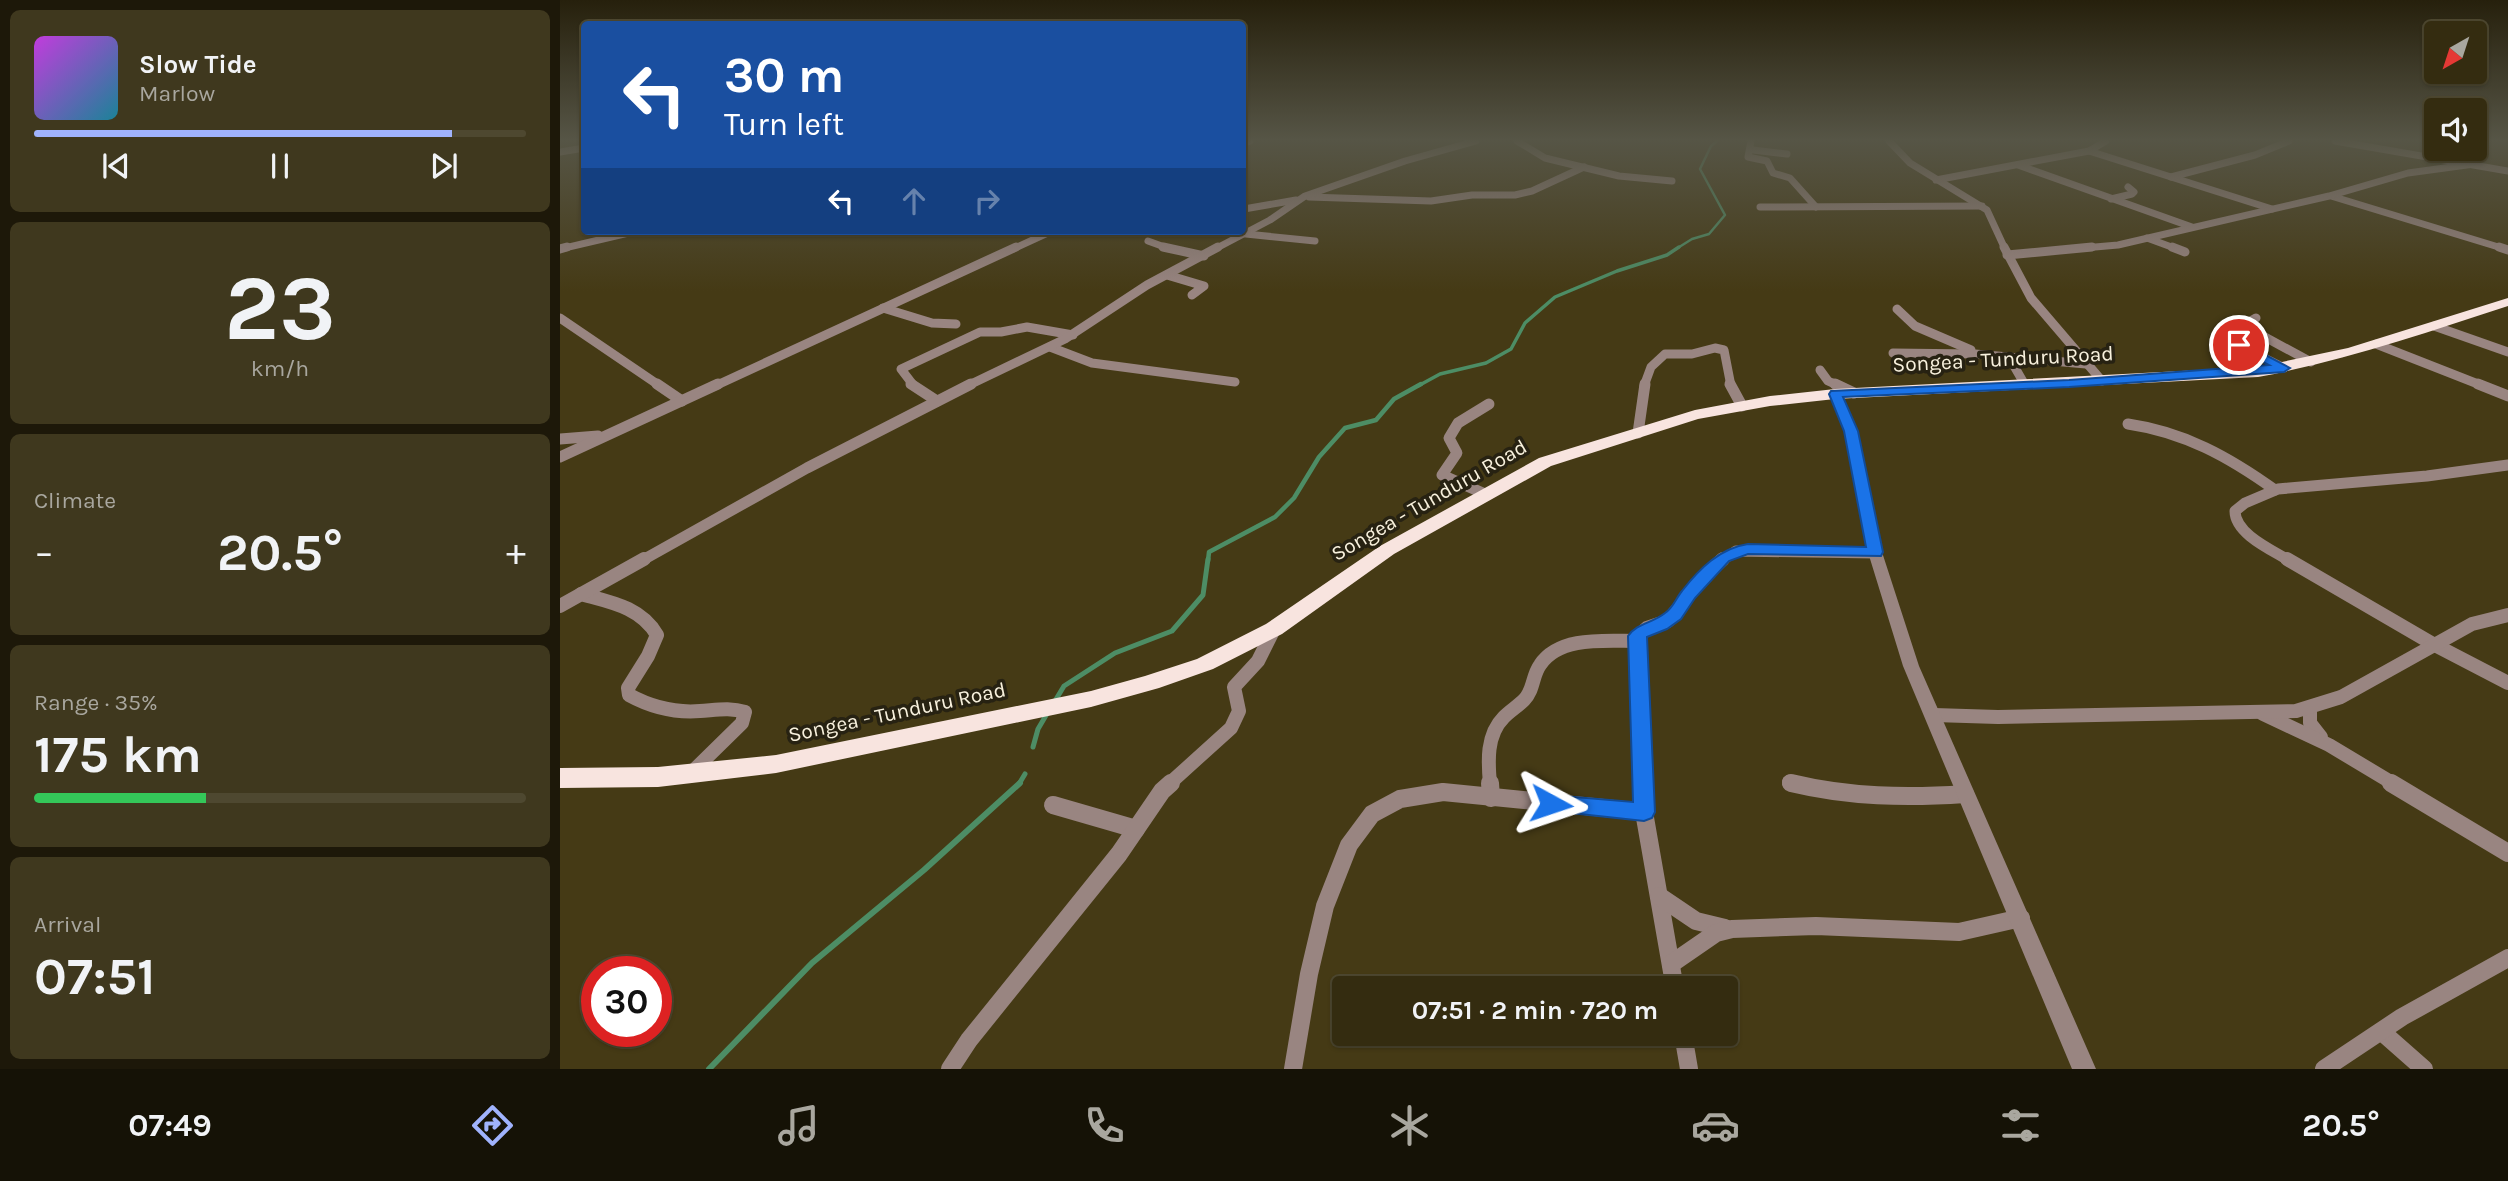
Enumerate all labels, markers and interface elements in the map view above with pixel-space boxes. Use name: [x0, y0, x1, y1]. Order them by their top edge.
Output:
north arrow: [2424, 21, 2487, 84]
map controls: [2424, 21, 2487, 161]
text: 30 m: [724, 47, 844, 104]
text: Slow Tide: [139, 49, 257, 80]
icon: left: [609, 49, 700, 140]
text: Marlow: [139, 80, 215, 107]
button: sound: [2424, 98, 2487, 161]
text: Turn left: [724, 106, 844, 143]
icon: previous: [97, 147, 135, 185]
icon: pause: [261, 147, 299, 185]
icon: next: [425, 147, 463, 185]
icon: left: [822, 182, 860, 220]
icon: ahead: [895, 182, 933, 220]
icon: right: [968, 182, 1006, 220]
text: 23: [224, 256, 336, 362]
pin: [2209, 315, 2269, 375]
icon: arrive: [2220, 326, 2258, 364]
street label: Songea - Tunduru Road: [1892, 341, 2114, 377]
text: km/h: [251, 355, 309, 382]
street label: Songea - Tunduru Road: [1327, 434, 1531, 566]
text: Climate: [34, 487, 116, 514]
text: 20.5°: [217, 522, 343, 583]
text: −: [34, 530, 54, 575]
text: +: [506, 530, 526, 575]
street label: Songea - Tunduru Road: [786, 677, 1008, 747]
text: Range · 35%: [34, 689, 158, 716]
text: 175 km: [34, 724, 202, 785]
position arrow: [1514, 767, 1588, 841]
text: Arrival: [34, 911, 101, 938]
text: 07:51: [34, 946, 156, 1007]
speed limit sign: 30: [581, 956, 672, 1047]
text: 07:51 · 2 min · 720 m: [1412, 995, 1658, 1026]
icon: directions: [468, 1101, 517, 1150]
icon: music: [774, 1101, 823, 1150]
icon: phone: [1080, 1101, 1129, 1150]
icon: climate: [1385, 1101, 1434, 1150]
icon: car: [1691, 1101, 1740, 1150]
icon: filters: [1996, 1101, 2045, 1150]
text: 07:49: [128, 1107, 212, 1144]
text: 20.5°: [2302, 1107, 2380, 1144]

